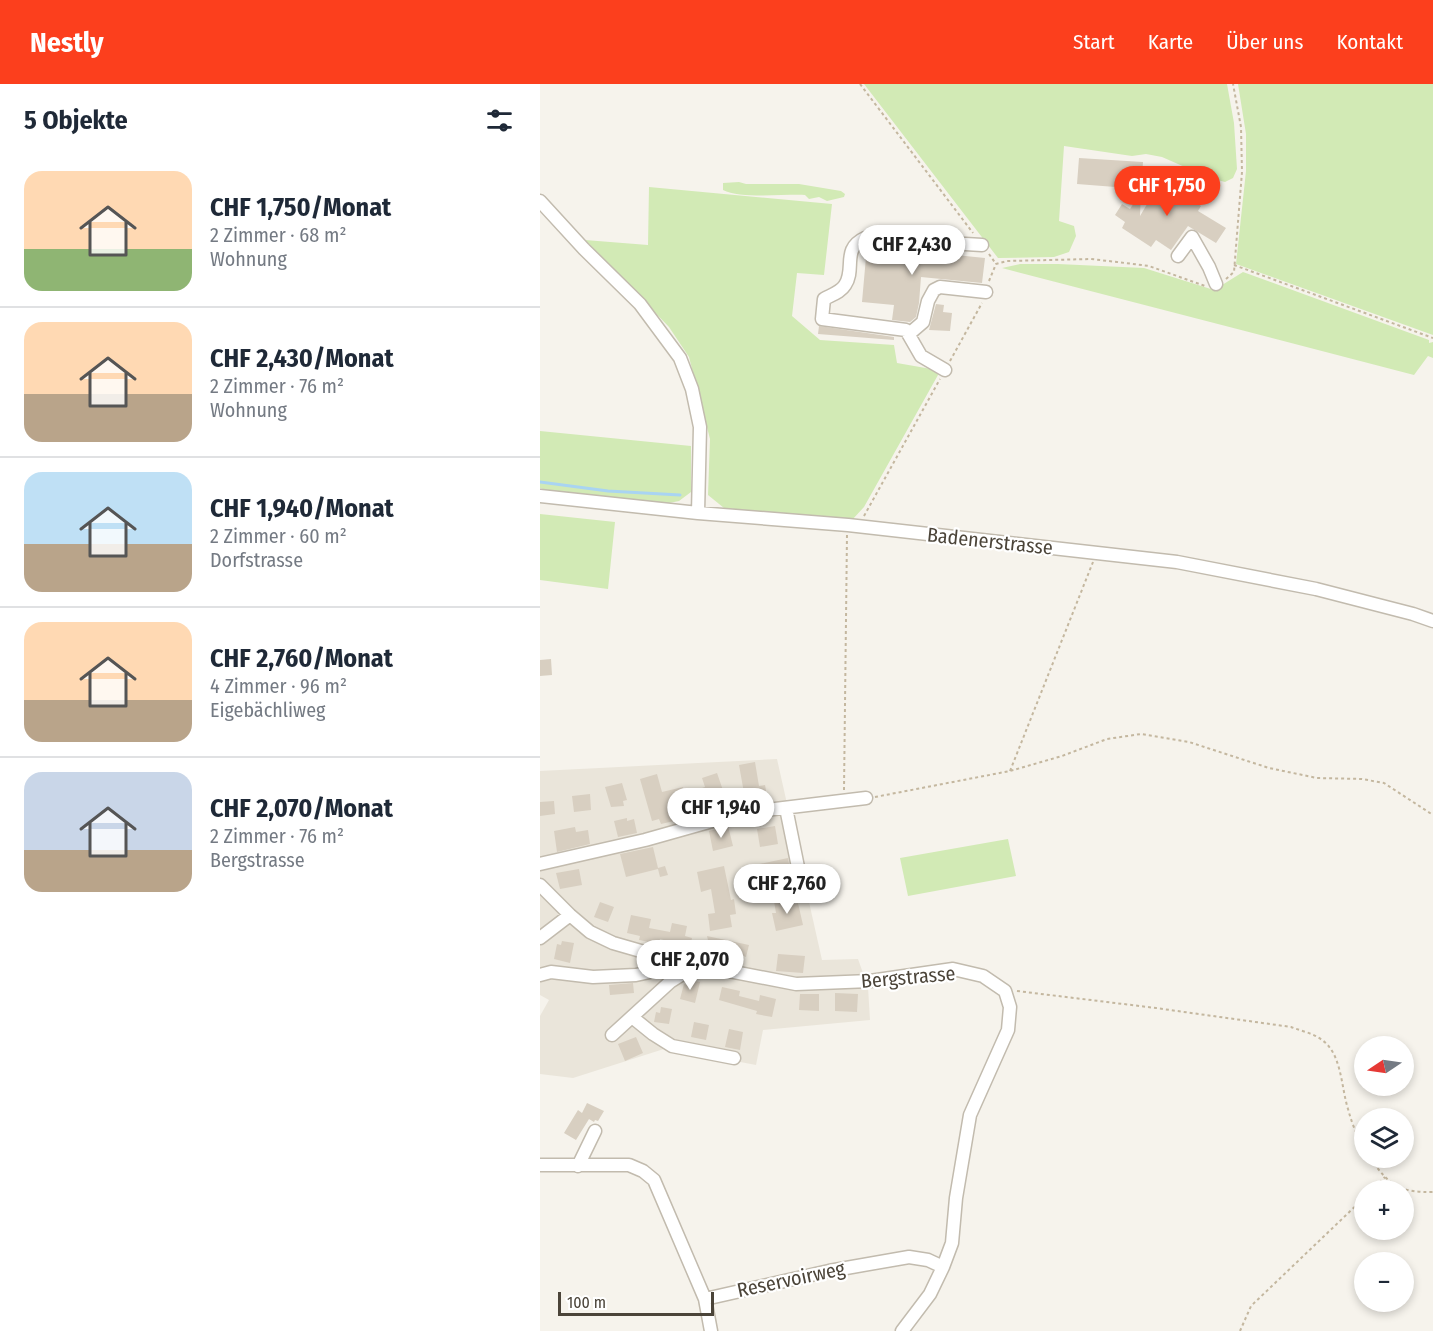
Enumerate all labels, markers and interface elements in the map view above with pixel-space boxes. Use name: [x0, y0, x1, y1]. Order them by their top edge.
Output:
text: Nestly: [30, 26, 104, 59]
text: Start: [1073, 29, 1115, 55]
text: Karte: [1148, 29, 1193, 55]
text: Über uns: [1226, 29, 1303, 55]
text: Kontakt: [1336, 29, 1403, 55]
icon: filters: [483, 104, 516, 137]
text: 5 Objekte: [24, 105, 128, 136]
pin: CHF 1,750: [1098, 166, 1236, 217]
text: CHF 1,750: [1128, 173, 1206, 197]
text: CHF 1,750/Monat: [210, 192, 391, 223]
icon: home: [72, 195, 144, 267]
text: 2 Zimmer · 68 m²: [210, 223, 346, 247]
pin: CHF 2,430: [843, 225, 981, 276]
text: CHF 2,430: [872, 232, 952, 256]
text: Wohnung: [210, 247, 287, 271]
text: CHF 2,430/Monat: [210, 343, 394, 374]
icon: home: [72, 346, 144, 418]
text: 2 Zimmer · 76 m²: [210, 374, 344, 398]
text: Wohnung: [210, 398, 287, 422]
text: CHF 1,940/Monat: [210, 493, 394, 524]
icon: home: [72, 496, 144, 568]
street label: Badenerstrasse: [926, 522, 1054, 560]
text: 2 Zimmer · 60 m²: [210, 524, 347, 548]
text: Dorfstrasse: [210, 548, 303, 572]
text: CHF 2,760/Monat: [210, 643, 393, 674]
icon: home: [72, 646, 144, 718]
text: 4 Zimmer · 96 m²: [210, 674, 347, 698]
text: Eigebächliweg: [210, 698, 325, 722]
pin: CHF 1,940: [652, 788, 790, 839]
text: CHF 2,070/Monat: [210, 793, 393, 824]
text: CHF 1,940: [681, 795, 761, 819]
icon: home: [72, 796, 144, 868]
text: 2 Zimmer · 76 m²: [210, 824, 344, 848]
text: Bergstrasse: [210, 848, 305, 872]
pin: CHF 2,760: [718, 864, 856, 915]
text: CHF 2,760: [748, 871, 826, 895]
pin: CHF 2,070: [621, 940, 759, 991]
text: CHF 2,070: [651, 947, 729, 971]
street label: Bergstrasse: [860, 961, 956, 993]
north arrow: [1354, 1036, 1414, 1096]
map controls: [1354, 1036, 1414, 1312]
button: layers: [1354, 1108, 1414, 1168]
button: +: [1354, 1180, 1414, 1240]
button: −: [1354, 1252, 1414, 1312]
street label: Reservoirweg: [735, 1256, 848, 1302]
scale bar: [558, 1289, 714, 1316]
text: 100 m: [567, 1293, 606, 1312]

